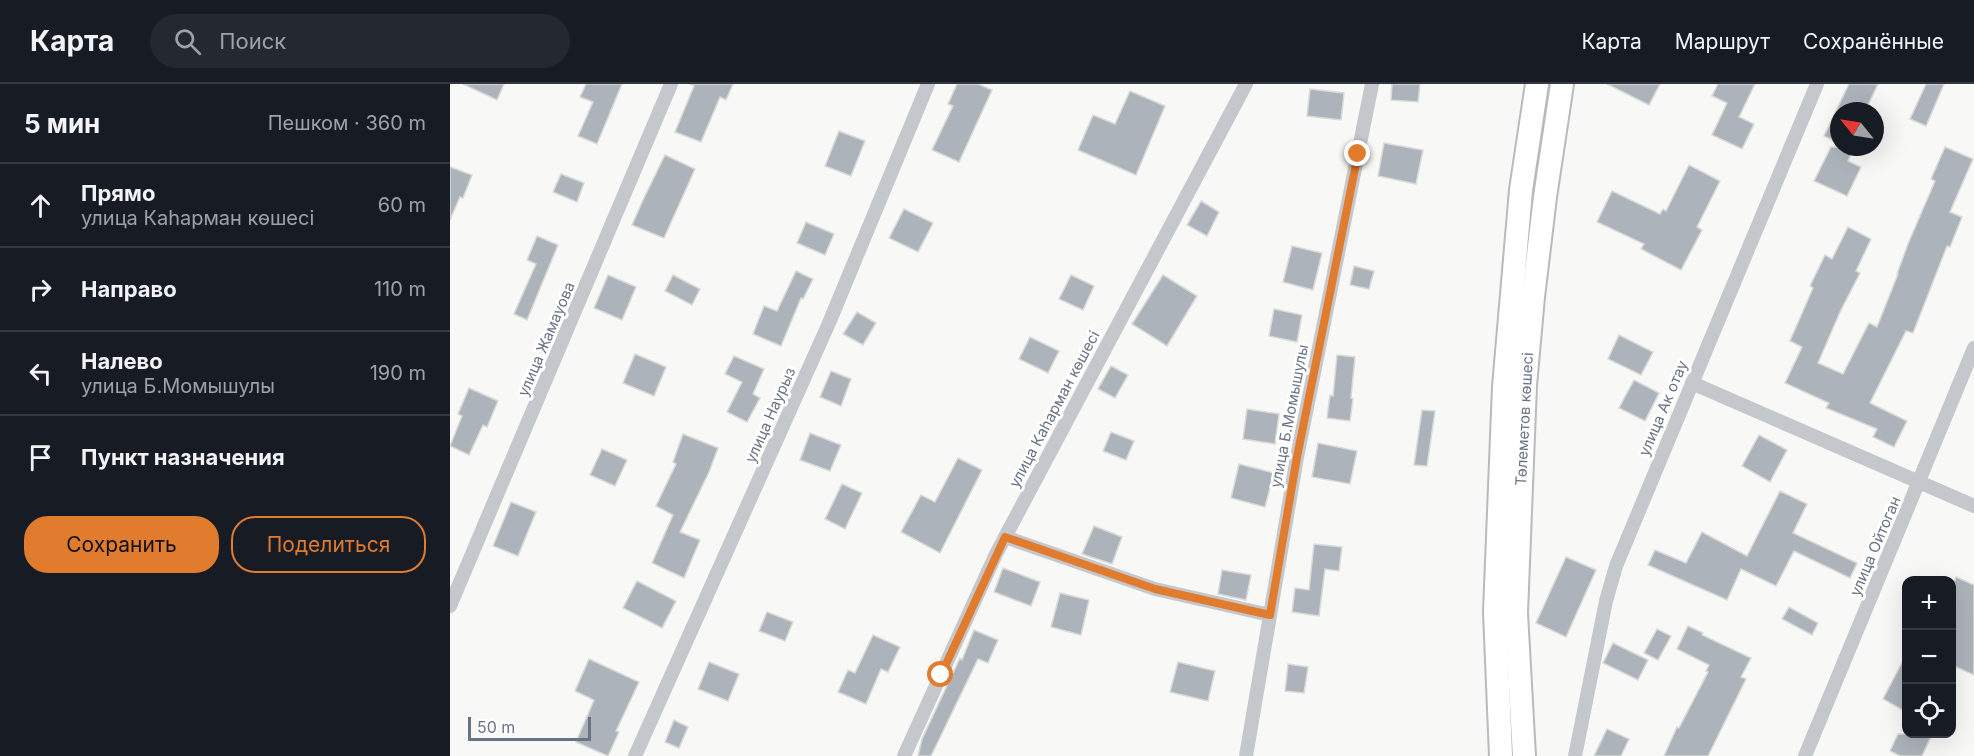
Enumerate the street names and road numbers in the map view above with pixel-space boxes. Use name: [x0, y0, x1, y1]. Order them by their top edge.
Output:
street label: улица Жамауова: [513, 279, 579, 399]
street label: улица Каһарман көшесі: [1005, 327, 1103, 491]
street label: улица Б.Момышулы: [1266, 343, 1312, 489]
street label: Төлеметов көшесі: [1511, 352, 1537, 486]
street label: улица Ак отау: [1634, 357, 1692, 459]
street label: улица Наурыз: [741, 364, 799, 466]
street label: улица Ойтоган: [1845, 493, 1905, 599]

